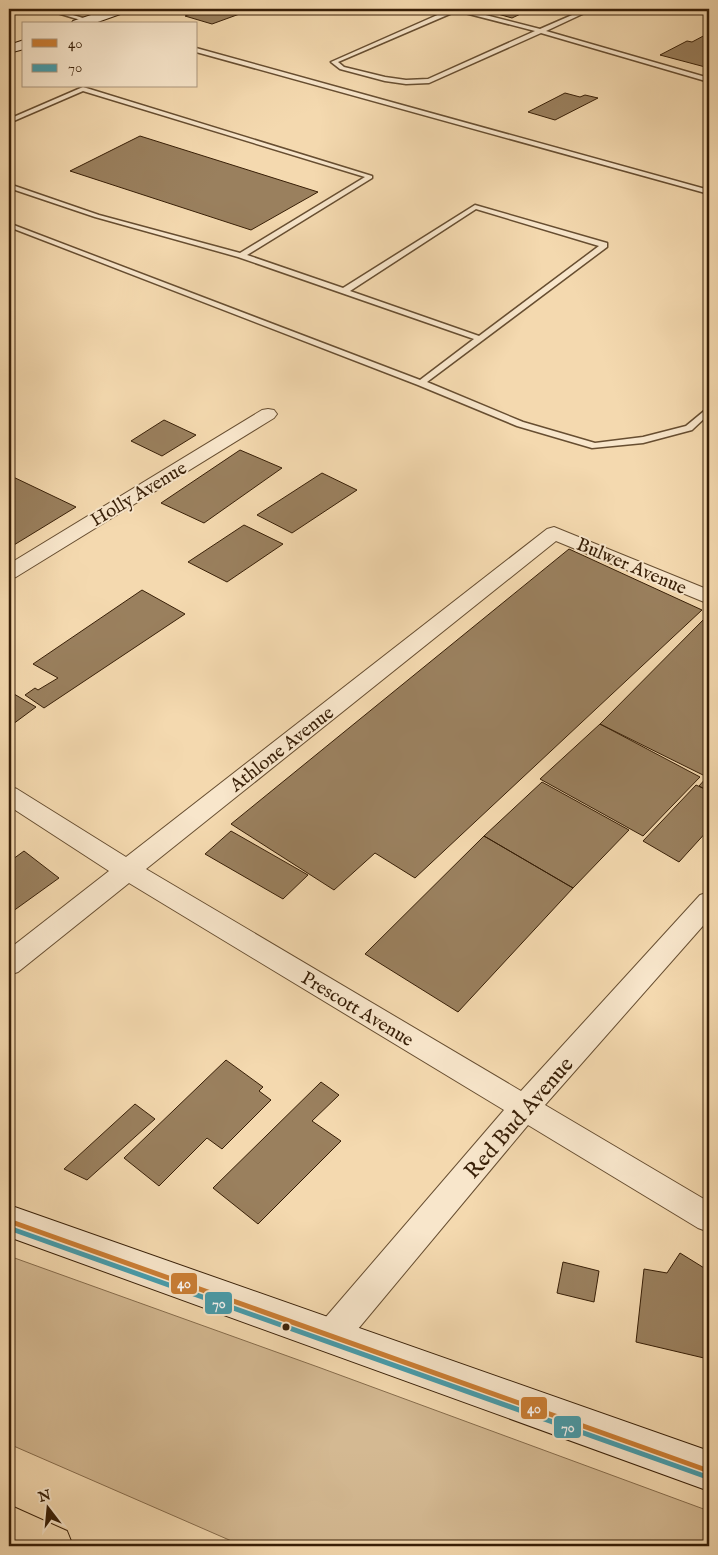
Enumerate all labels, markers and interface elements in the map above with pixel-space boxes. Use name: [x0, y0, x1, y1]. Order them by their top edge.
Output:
legend: [22, 22, 198, 88]
text: 40: [68, 34, 83, 53]
text: 70: [68, 58, 82, 77]
street label: Holly Avenue: [87, 456, 192, 533]
street label: Bulwer Avenue: [572, 533, 690, 601]
street label: Athlone Avenue: [224, 701, 339, 798]
street label: Prescott Avenue: [296, 967, 418, 1053]
street label: Red Bud Avenue: [459, 1051, 580, 1185]
line badge: 40: [170, 1272, 198, 1295]
text: 40: [177, 1275, 191, 1293]
line badge: 70: [204, 1291, 233, 1315]
text: 70: [212, 1295, 226, 1313]
unlabelled marker: [281, 1322, 291, 1332]
line badge: 40: [520, 1396, 548, 1420]
text: 40: [527, 1400, 541, 1418]
line badge: 70: [553, 1415, 582, 1439]
text: 70: [561, 1419, 575, 1437]
north arrow: [22, 1482, 72, 1532]
text: N: [35, 1486, 53, 1507]

